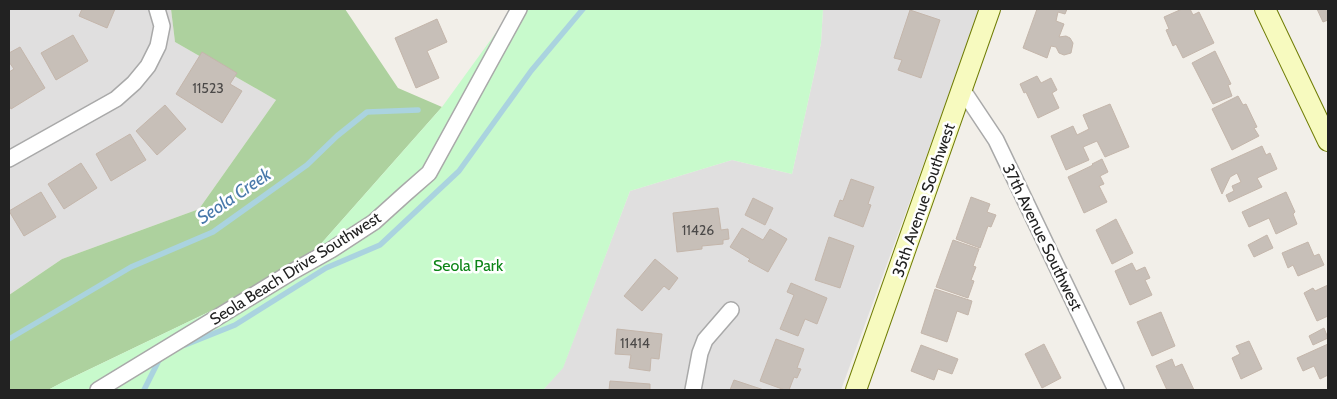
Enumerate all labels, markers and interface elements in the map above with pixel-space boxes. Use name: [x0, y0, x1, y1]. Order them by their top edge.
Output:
house number: 11523: [192, 79, 224, 97]
street label: 35th Avenue Southwest: [888, 120, 959, 280]
street label: 37th Avenue Southwest: [999, 161, 1087, 314]
water label: Seola Creek: [193, 163, 276, 229]
street label: Seola Beach Drive Southwest: [206, 208, 385, 329]
house number: 11426: [682, 221, 714, 239]
park label: Seola Park: [433, 256, 504, 275]
house number: 11414: [620, 334, 650, 352]

